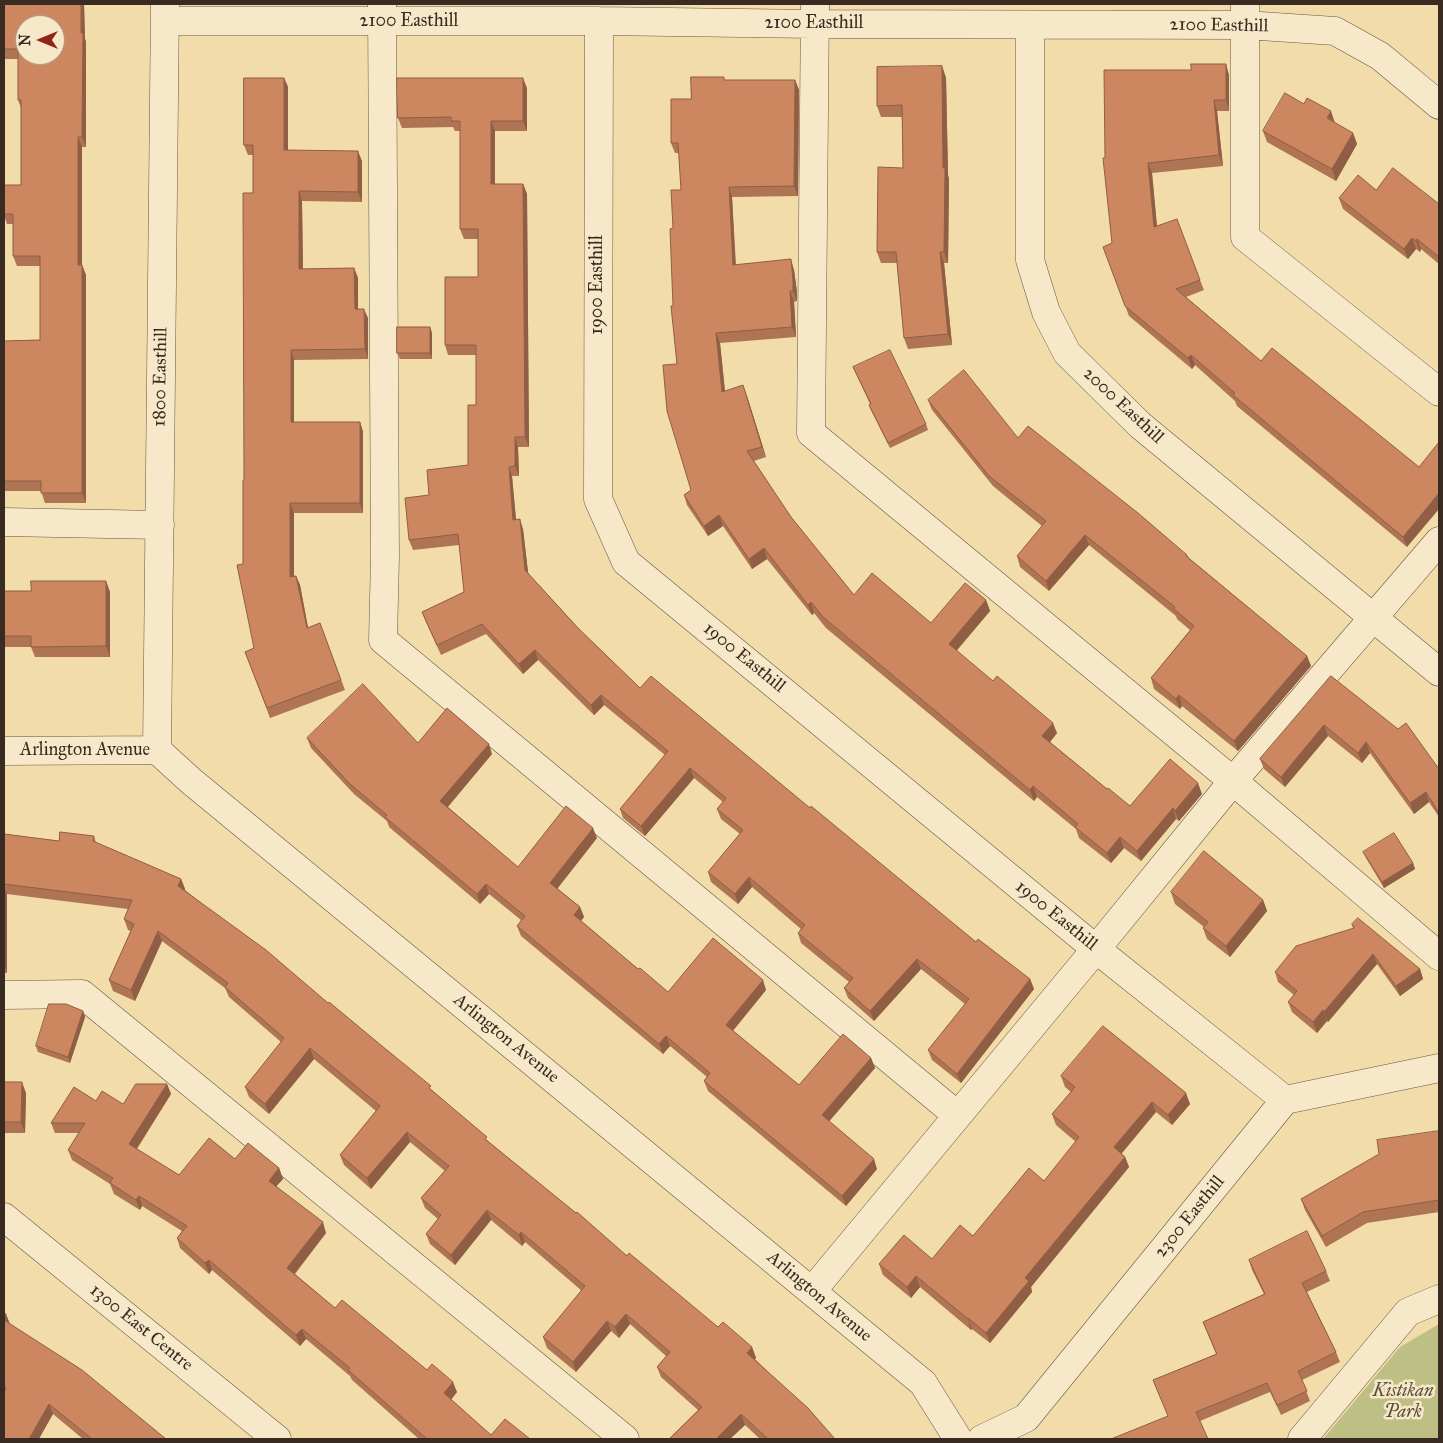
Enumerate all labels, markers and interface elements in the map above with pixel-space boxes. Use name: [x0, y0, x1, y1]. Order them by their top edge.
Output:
street label: 2100 Easthill: [360, 11, 458, 33]
street label: 2100 Easthill: [765, 13, 863, 35]
street label: 2100 Easthill: [1169, 14, 1269, 38]
north arrow: [15, 15, 65, 65]
text: N: [17, 34, 34, 46]
street label: 1900 Easthill: [587, 235, 609, 335]
street label: 1800 Easthill: [149, 327, 173, 427]
street label: 2000 Easthill: [1078, 363, 1168, 449]
street label: 1900 Easthill: [699, 618, 789, 698]
street label: Arlington Avenue: [20, 740, 150, 762]
street label: 1900 Easthill: [1011, 876, 1101, 956]
street label: Arlington Avenue: [449, 990, 563, 1088]
street label: 2300 Easthill: [1150, 1172, 1230, 1262]
street label: Arlington Avenue: [762, 1247, 876, 1347]
street label: 1300 East Centre: [85, 1280, 197, 1376]
park label: Kistikan Park: [1373, 1381, 1433, 1424]

